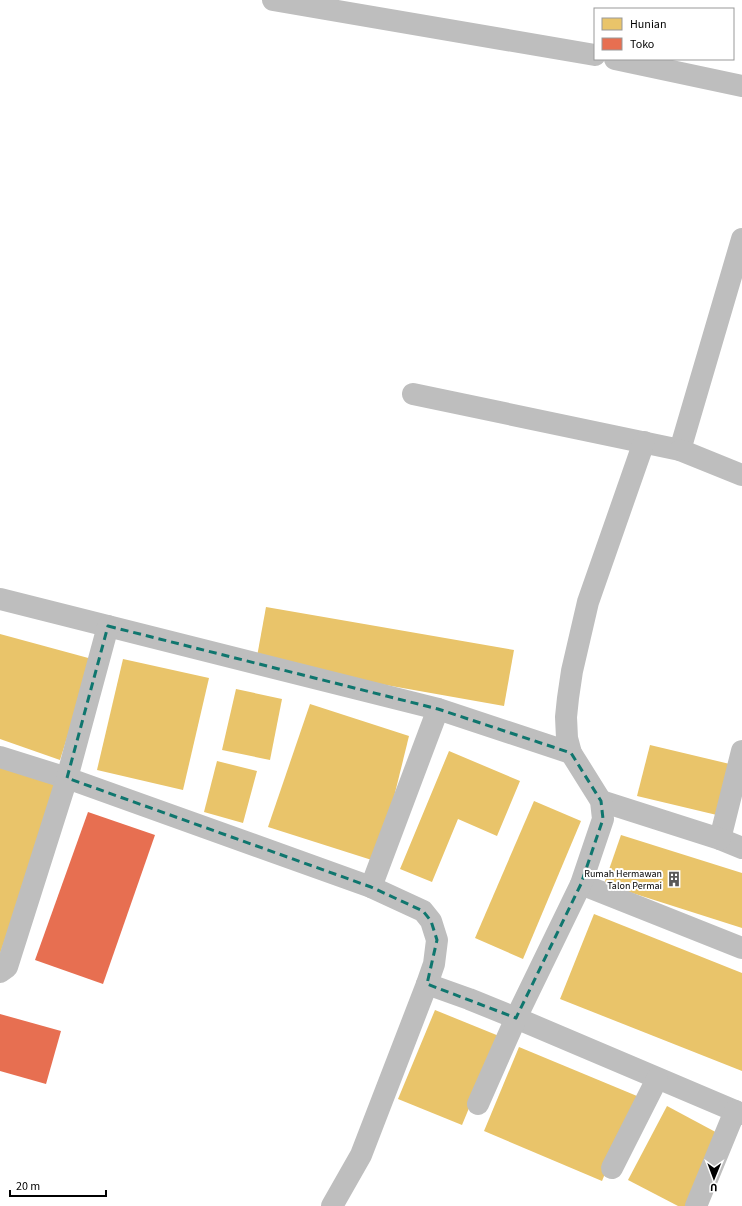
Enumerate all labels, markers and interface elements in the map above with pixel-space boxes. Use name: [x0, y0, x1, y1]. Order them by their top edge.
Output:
legend: [594, 8, 734, 60]
text: Hunian: [630, 16, 666, 33]
text: Toko: [630, 36, 654, 53]
place label: Rumah Hermawan Talon Permai: [584, 867, 662, 893]
building icon: Rumah Hermawan Talon Permai: [665, 870, 683, 888]
north arrow: [694, 1158, 734, 1198]
scale bar: [10, 1172, 106, 1198]
text: 20 m: [16, 1178, 40, 1195]
text: U: [710, 1180, 718, 1195]

